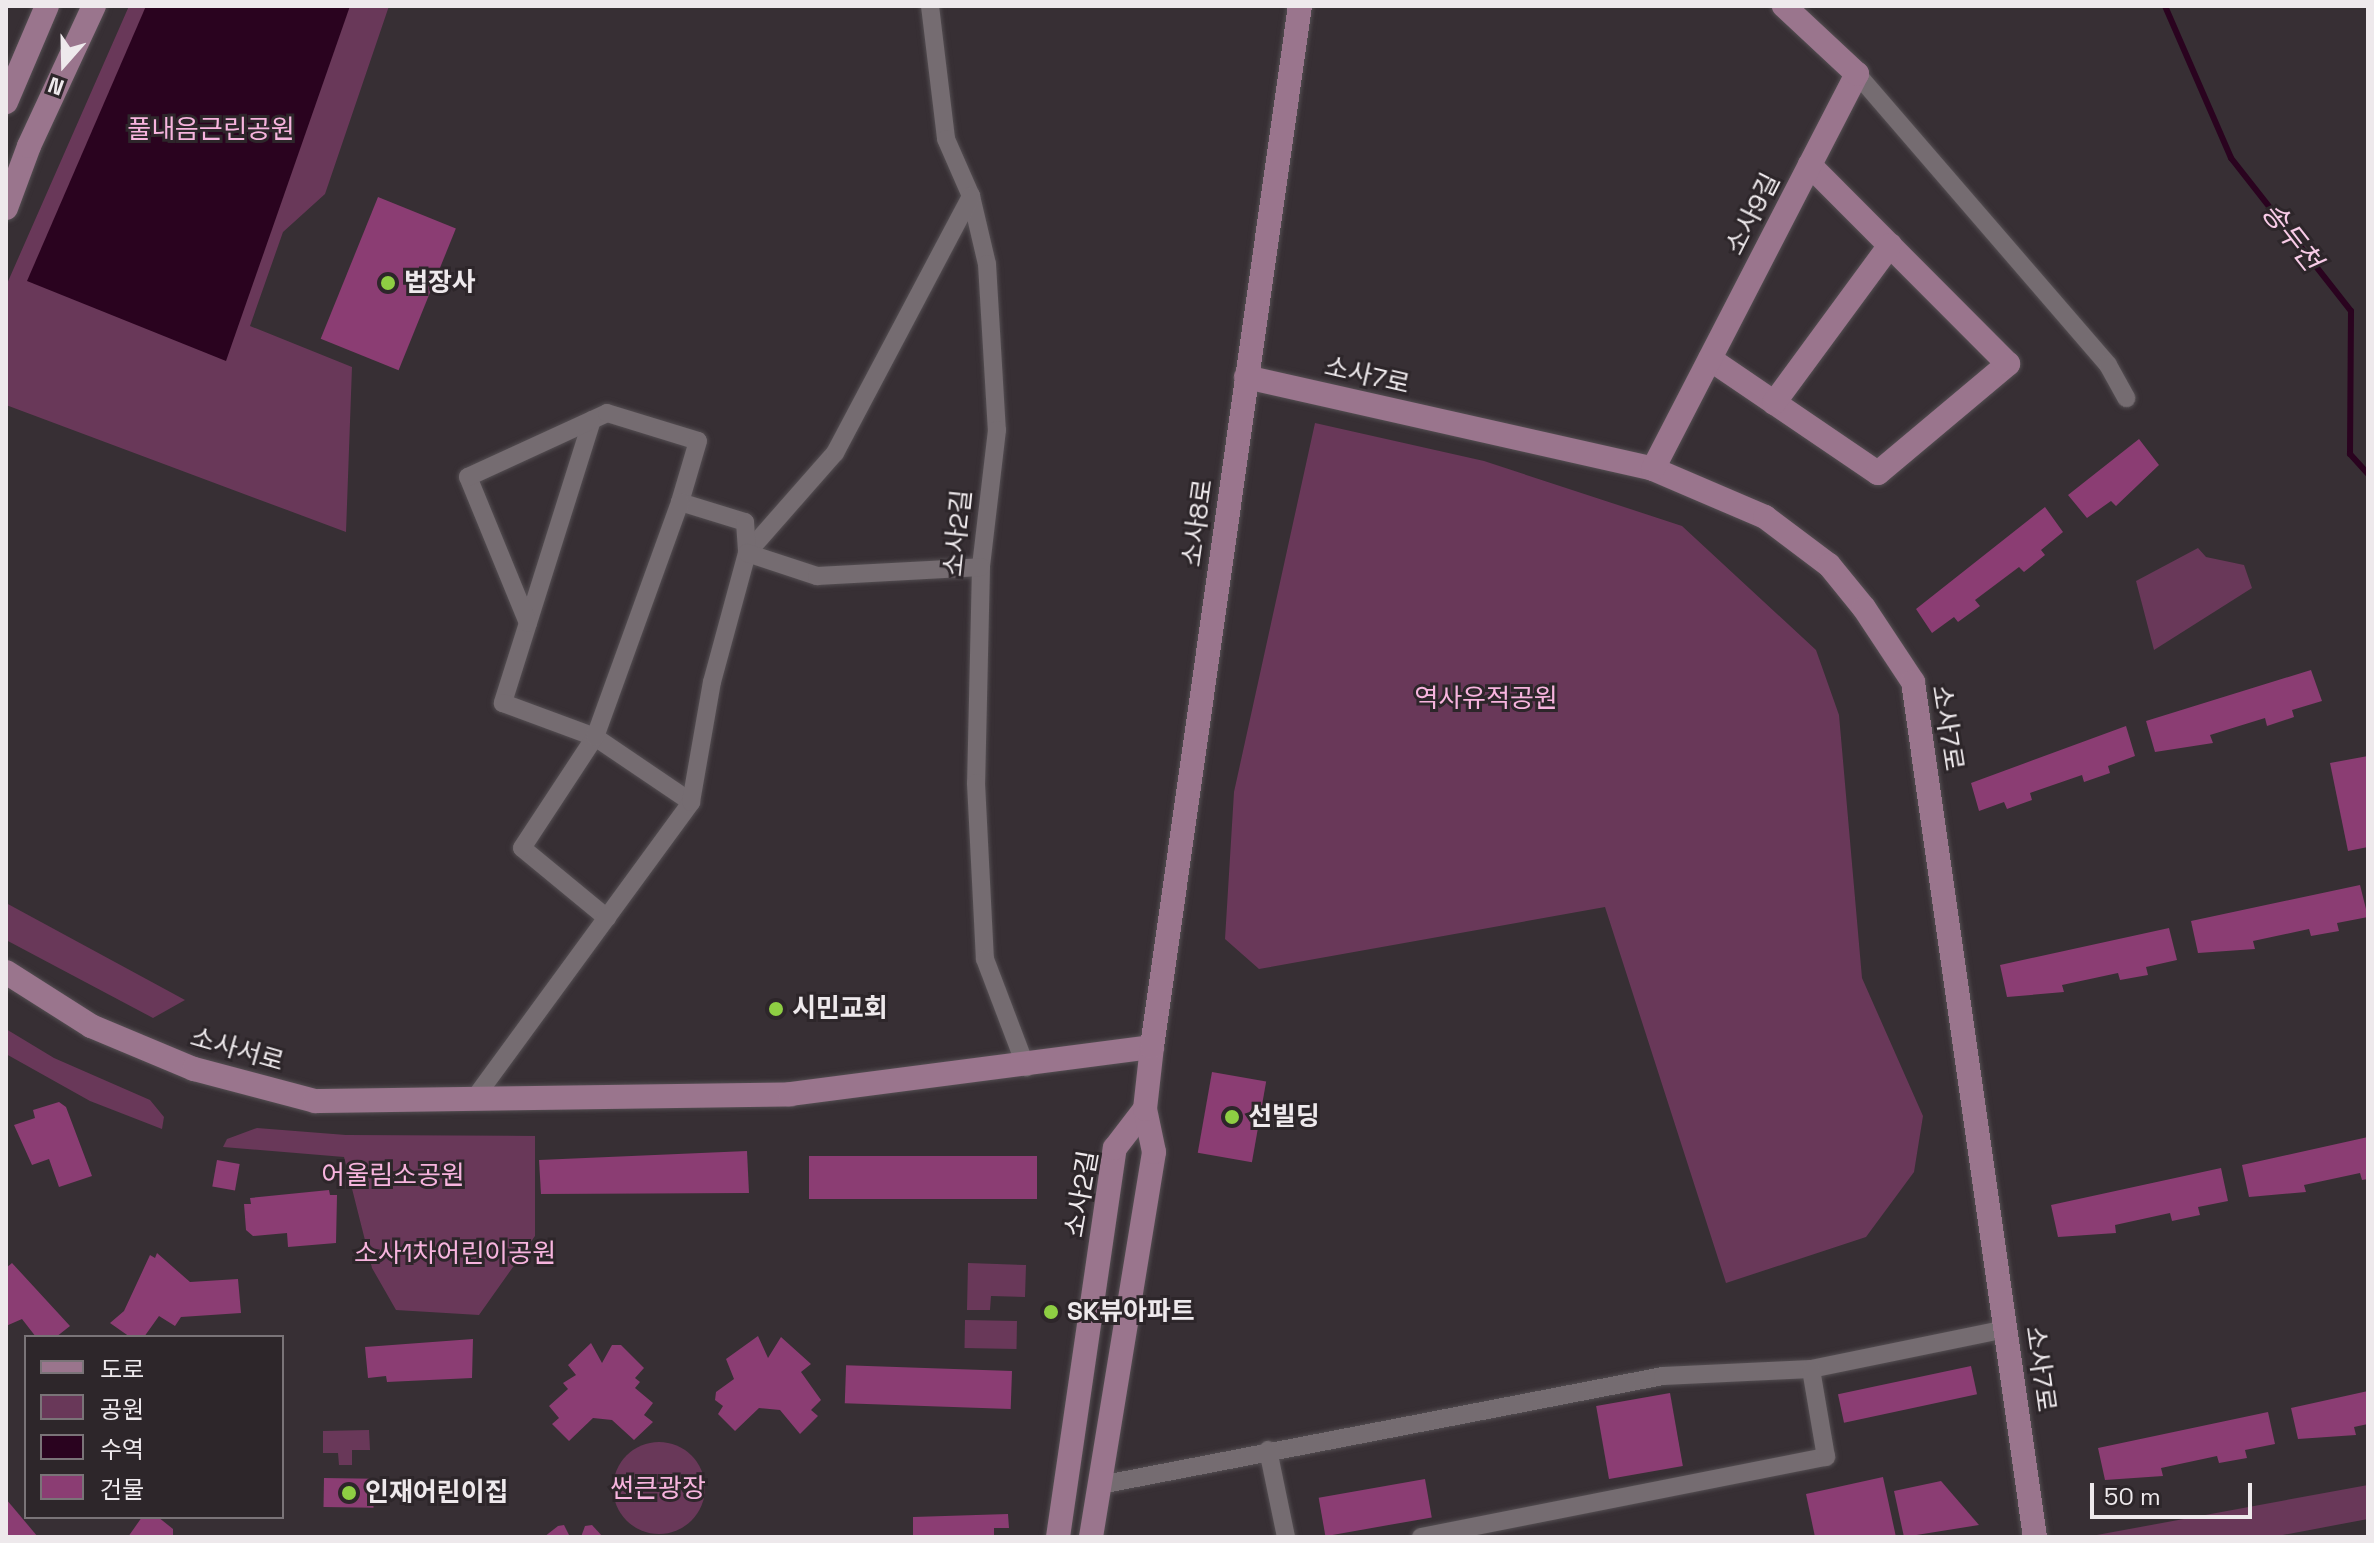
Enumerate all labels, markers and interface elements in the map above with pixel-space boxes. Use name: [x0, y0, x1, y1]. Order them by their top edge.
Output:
north arrow: [24, 24, 104, 104]
text: N: [44, 71, 68, 102]
park label: 풀내음근린공원: [127, 114, 295, 146]
street label: 소사9길: [1719, 168, 1787, 260]
water label: 송두천: [2255, 195, 2329, 277]
place label: 법장사: [404, 267, 476, 299]
marker: 법장사: [379, 274, 397, 292]
street label: 소사7로: [1321, 351, 1413, 401]
street label: 소사8로: [1176, 477, 1220, 569]
street label: 소사2길: [938, 488, 978, 578]
park label: 역사유적공원: [1414, 683, 1558, 715]
street label: 소사7로: [1925, 683, 1969, 773]
place label: 시민교회: [792, 993, 888, 1025]
marker: 시민교회: [767, 1000, 785, 1018]
street label: 소사서로: [187, 1022, 287, 1078]
place label: 선빌딩: [1248, 1101, 1320, 1133]
marker: 선빌딩: [1223, 1108, 1241, 1126]
street label: 소사2길: [1059, 1148, 1105, 1240]
park label: 어울림소공원: [321, 1160, 465, 1192]
park label: 소사1차어린이공원: [354, 1238, 556, 1270]
place label: SK뷰아파트: [1067, 1296, 1195, 1328]
marker: SK뷰아파트: [1042, 1303, 1060, 1321]
street label: 소사7로: [2019, 1324, 2061, 1414]
legend: [24, 1335, 284, 1519]
text: 도로: [100, 1354, 144, 1385]
text: 공원: [100, 1394, 144, 1425]
text: 수역: [100, 1434, 144, 1465]
scale bar: [2094, 1467, 2256, 1517]
park label: 썬큰광장: [610, 1473, 706, 1505]
text: 건물: [100, 1474, 144, 1505]
place label: 인재어린이집: [365, 1477, 509, 1509]
text: 50 m: [2104, 1481, 2161, 1512]
marker: 인재어린이집: [340, 1484, 358, 1502]

